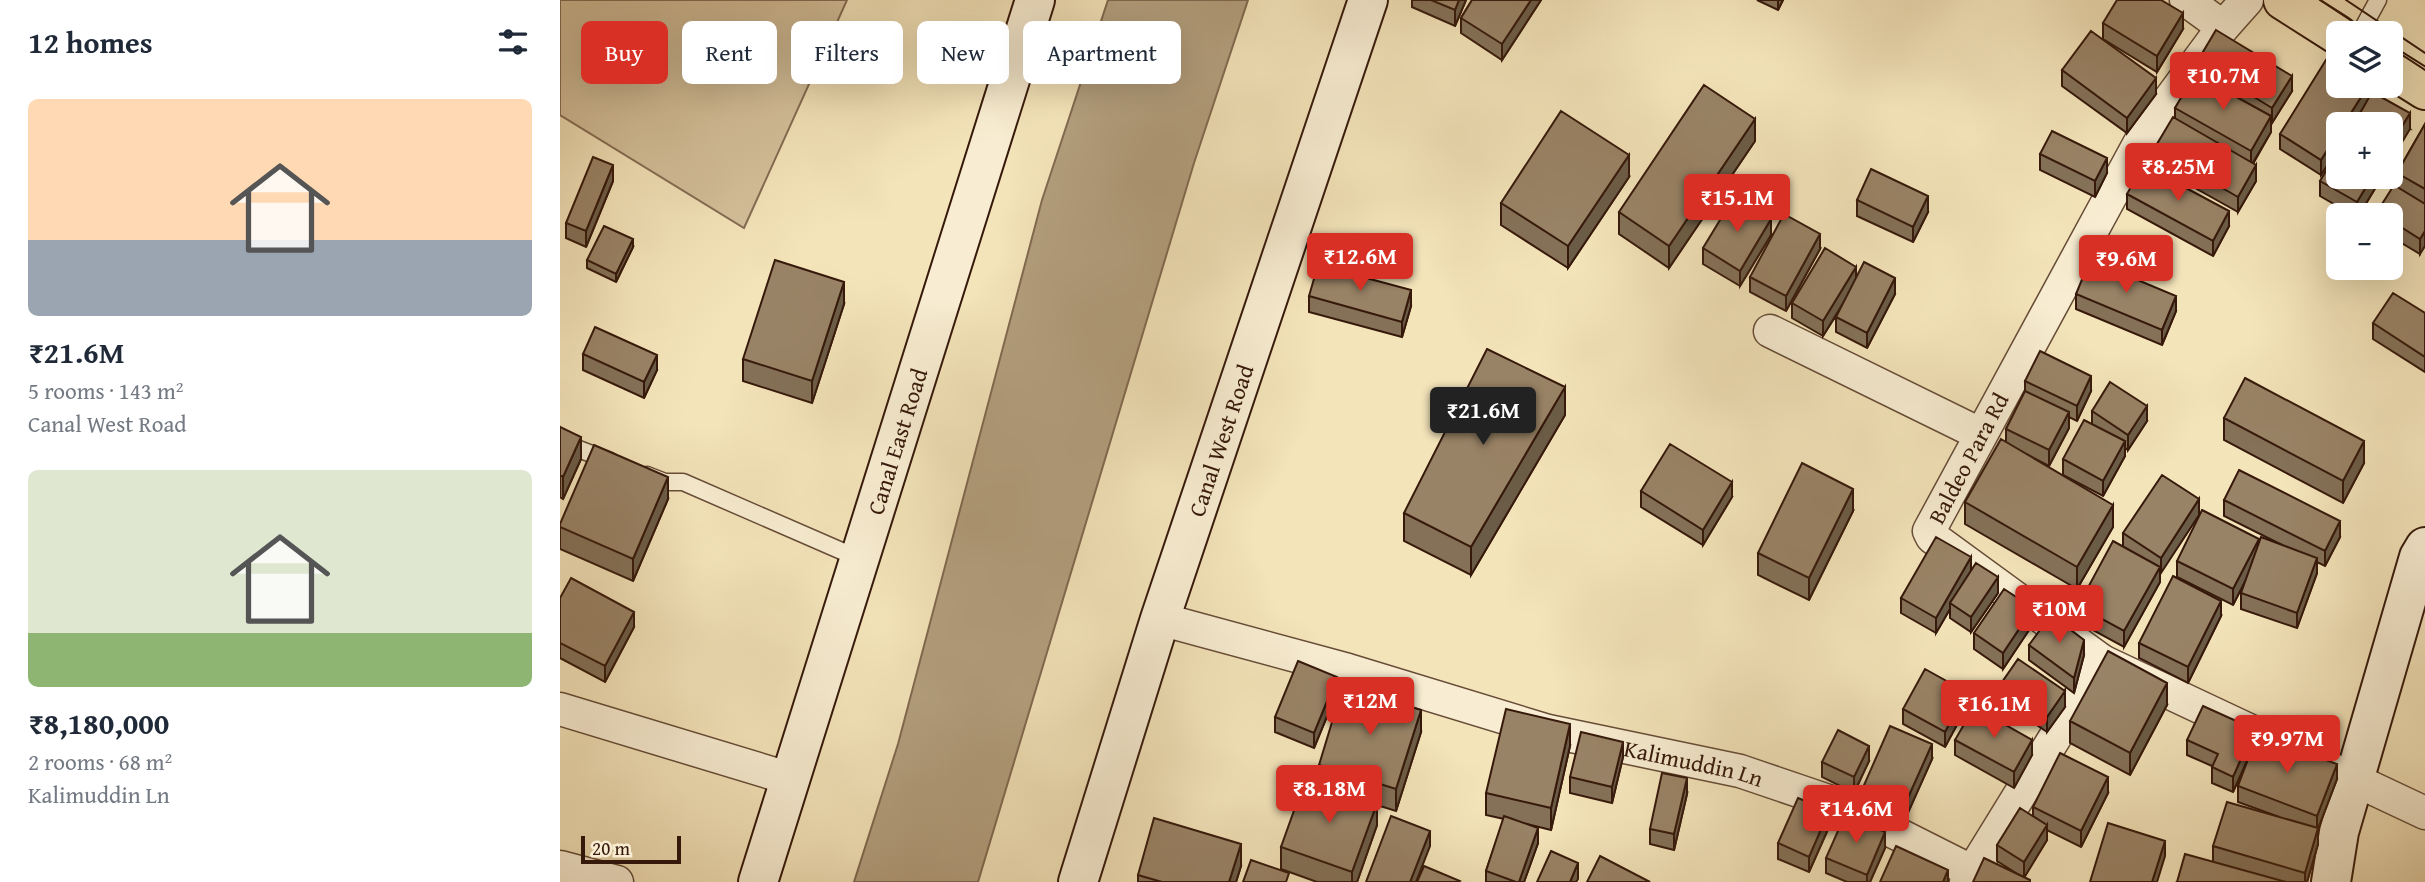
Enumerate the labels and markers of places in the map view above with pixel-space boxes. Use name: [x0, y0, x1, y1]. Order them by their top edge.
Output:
pin: ₹10.7M: [2166, 52, 2280, 112]
pin: ₹8.25M: [2121, 144, 2235, 203]
pin: ₹15.1M: [1680, 174, 1794, 234]
pin: ₹12.6M: [1303, 233, 1417, 293]
pin: ₹9.6M: [2077, 236, 2175, 295]
pin: ₹21.6M: [1426, 388, 1540, 447]
pin: ₹10M: [2018, 586, 2100, 645]
pin: ₹12M: [1329, 678, 1411, 737]
pin: ₹16.1M: [1937, 680, 2051, 740]
pin: ₹9.97M: [2230, 716, 2344, 775]
pin: ₹8.18M: [1272, 766, 1386, 825]
pin: ₹14.6M: [1799, 786, 1913, 845]

